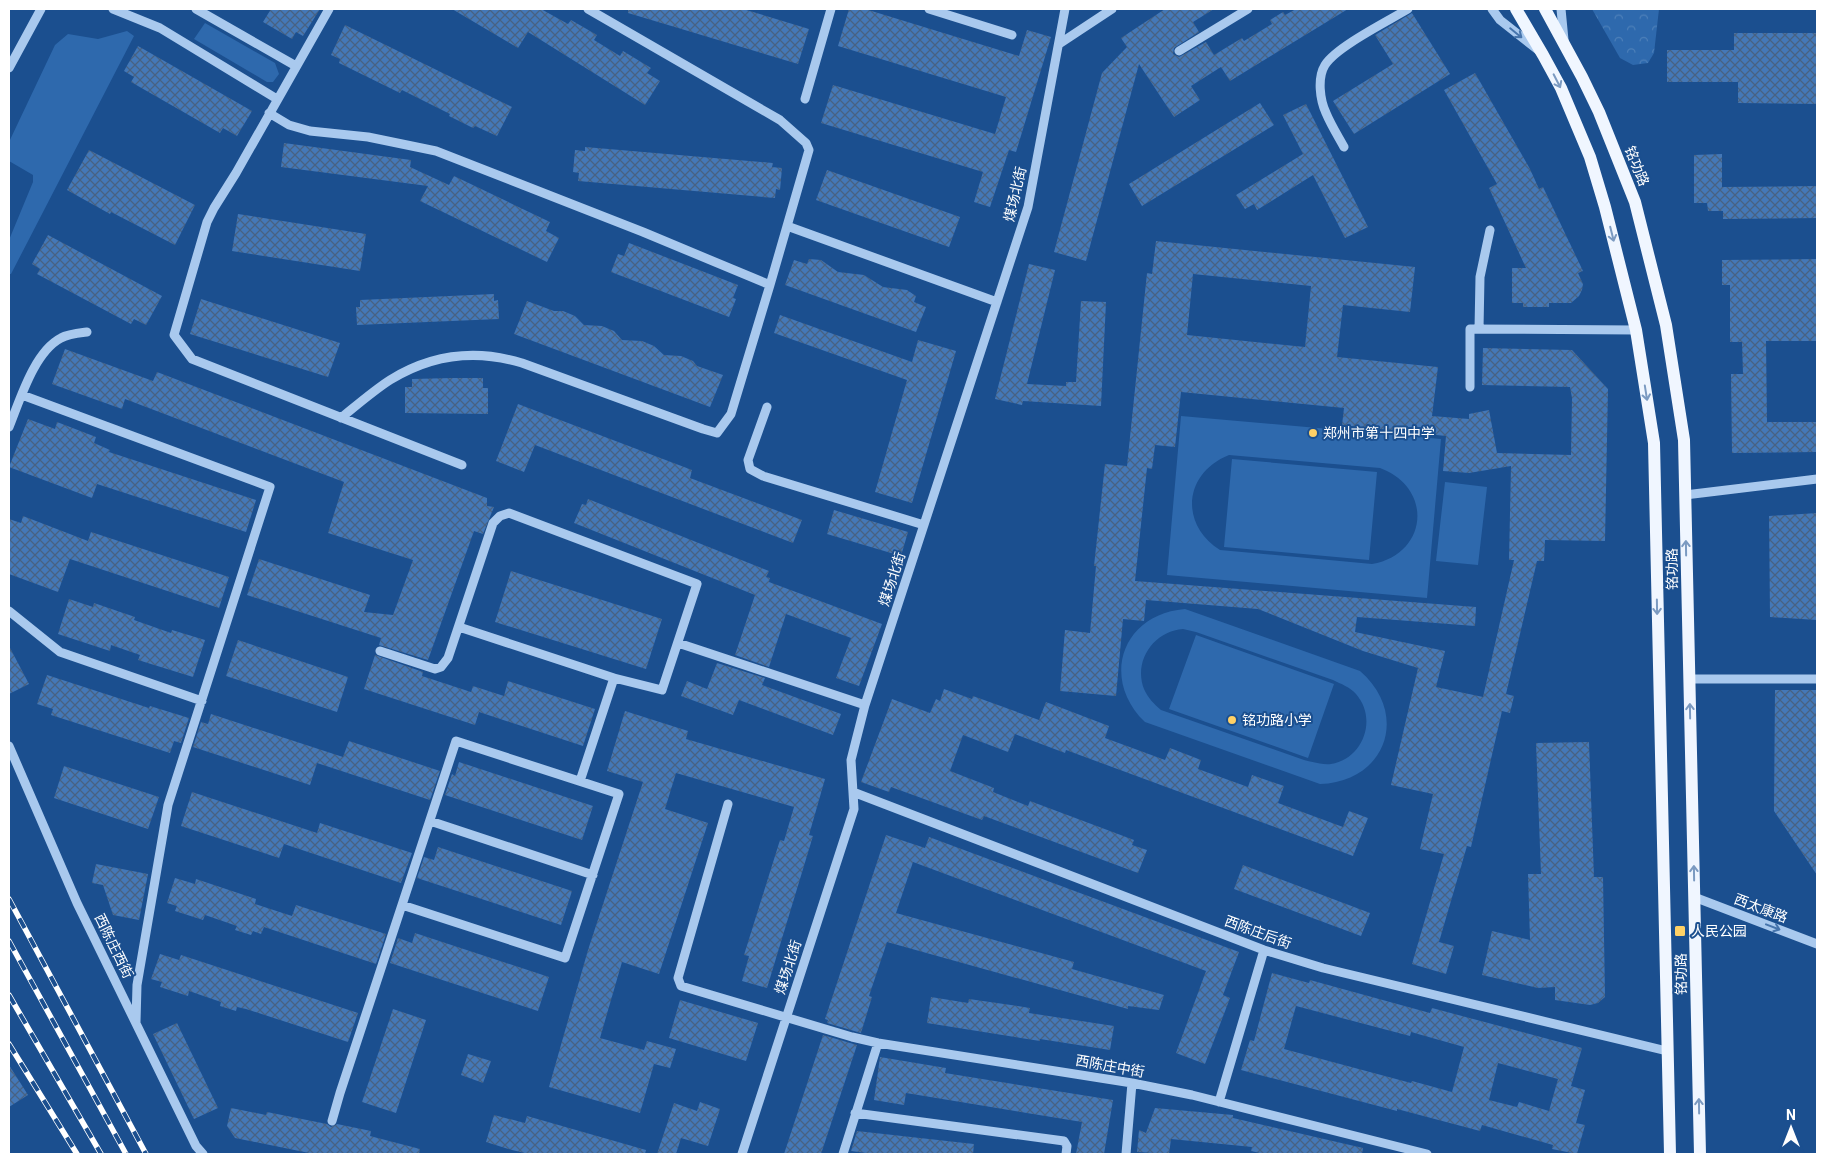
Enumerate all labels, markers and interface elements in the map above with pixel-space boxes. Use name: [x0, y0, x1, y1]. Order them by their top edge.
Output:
one-way arrow: [1509, 28, 1522, 39]
one-way arrow: [1552, 74, 1562, 89]
street label: 铭功路: [1622, 144, 1652, 188]
street label: 煤场北街: [1001, 165, 1029, 223]
one-way arrow: [1608, 225, 1617, 241]
one-way arrow: [1641, 384, 1651, 400]
place label: 郑州市第十四中学: [1323, 425, 1435, 441]
marker: 郑州市第十四中学: [1307, 427, 1319, 439]
one-way arrow: [1682, 540, 1691, 556]
street label: 铭功路: [1664, 548, 1680, 590]
street label: 煤场北街: [876, 550, 908, 608]
one-way arrow: [1652, 598, 1662, 615]
one-way arrow: [1685, 703, 1695, 719]
place label: 铭功路小学: [1242, 712, 1312, 728]
marker: 铭功路小学: [1226, 714, 1238, 726]
one-way arrow: [1689, 865, 1699, 882]
street label: 西太康路: [1732, 890, 1790, 926]
street label: 西陈庄西街: [91, 911, 137, 981]
street label: 西陈庄后街: [1222, 913, 1294, 951]
place label: 人民公园: [1691, 923, 1747, 939]
one-way arrow: [1764, 923, 1780, 932]
marker: 人民公园: [1673, 924, 1687, 938]
street label: 煤场北街: [772, 938, 804, 996]
street label: 铭功路: [1673, 953, 1689, 995]
street label: 西陈庄中街: [1074, 1052, 1146, 1080]
one-way arrow: [1694, 1098, 1704, 1114]
north arrow: [1766, 1103, 1816, 1153]
text: N: [1786, 1107, 1796, 1123]

